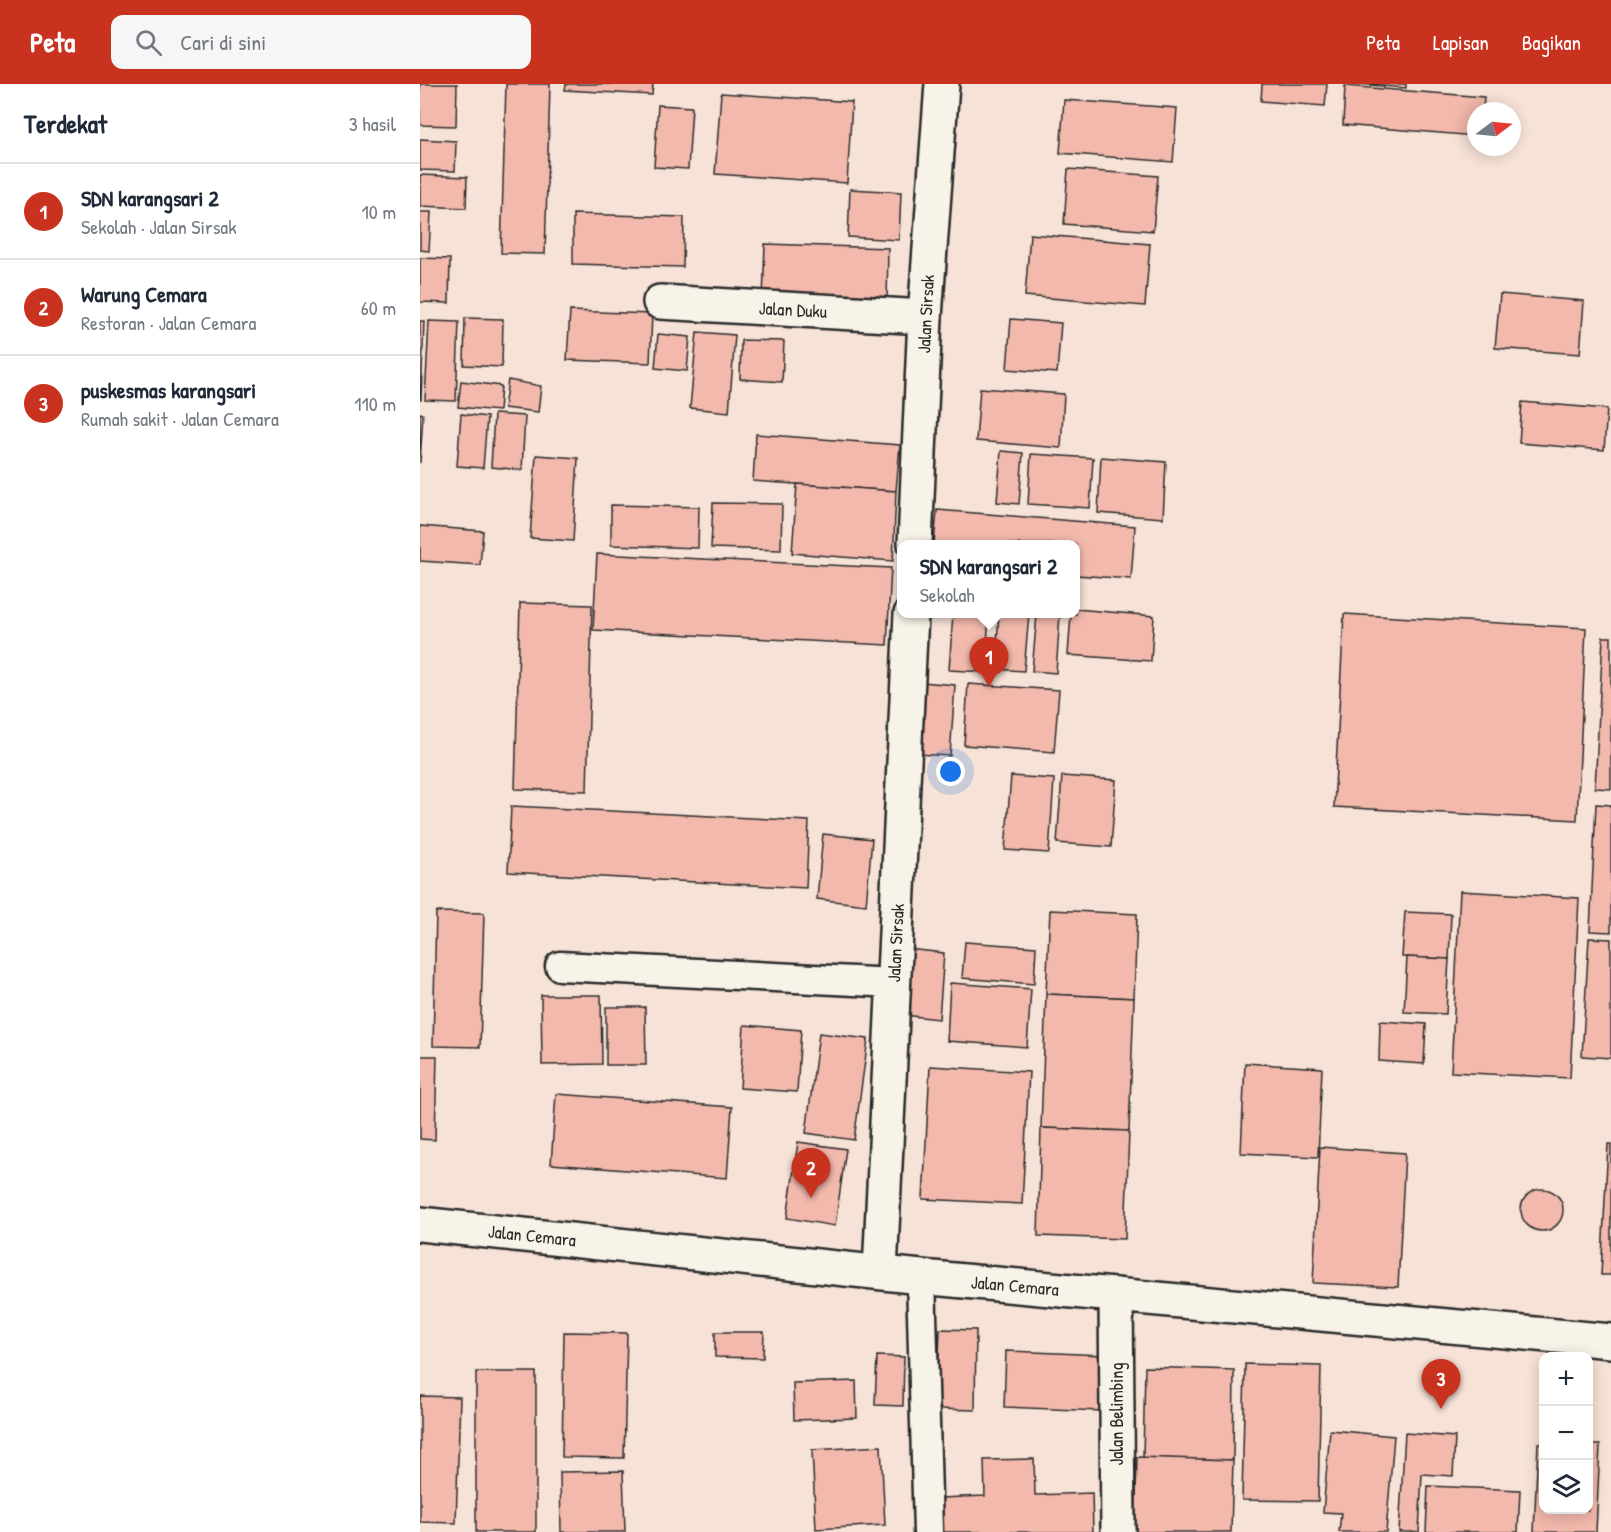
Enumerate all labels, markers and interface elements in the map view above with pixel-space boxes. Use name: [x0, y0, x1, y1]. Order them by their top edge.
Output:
search box: [111, 15, 531, 69]
text: Peta: [30, 23, 75, 61]
icon: search: [132, 26, 165, 59]
text: Cari di sini: [180, 27, 266, 57]
text: Peta: [1366, 28, 1400, 57]
text: Lapisan: [1433, 28, 1489, 57]
text: Bagikan: [1522, 28, 1581, 57]
north arrow: [1467, 102, 1521, 156]
text: Terdekat: [24, 106, 107, 141]
text: 3 hasil: [349, 110, 396, 137]
text: SDN karangsari 2: [81, 183, 219, 213]
text: 1: [40, 198, 47, 225]
text: 10 m: [362, 198, 396, 225]
text: Sekolah · Jalan Sirsak: [81, 213, 237, 240]
street label: Jalan Sirsak: [911, 274, 940, 354]
text: Warung Cemara: [81, 279, 207, 309]
text: 2: [39, 294, 48, 321]
text: 60 m: [361, 294, 396, 321]
street label: Jalan Duku: [758, 295, 828, 324]
text: Restoran · Jalan Cemara: [81, 309, 256, 336]
text: puskesmas karangsari: [81, 375, 256, 405]
text: 3: [39, 390, 48, 417]
text: 110 m: [354, 390, 396, 417]
text: Rumah sakit · Jalan Cemara: [81, 405, 279, 432]
popup: [897, 540, 1080, 618]
text: SDN karangsari 2: [920, 551, 1057, 581]
text: Sekolah: [920, 581, 975, 608]
pin: 1: [970, 638, 1008, 687]
your location: [936, 757, 965, 786]
street label: Jalan Sirsak: [881, 903, 910, 983]
pin: 2: [792, 1148, 830, 1198]
street label: Jalan Cemara: [487, 1218, 577, 1253]
street label: Jalan Cemara: [970, 1269, 1060, 1302]
map controls: [1539, 1352, 1593, 1514]
button: +: [1539, 1352, 1593, 1406]
pin: 3: [1422, 1360, 1460, 1409]
street label: Jalan Belimbing: [1104, 1363, 1129, 1465]
button: −: [1539, 1406, 1593, 1460]
button: layers: [1539, 1460, 1593, 1514]

